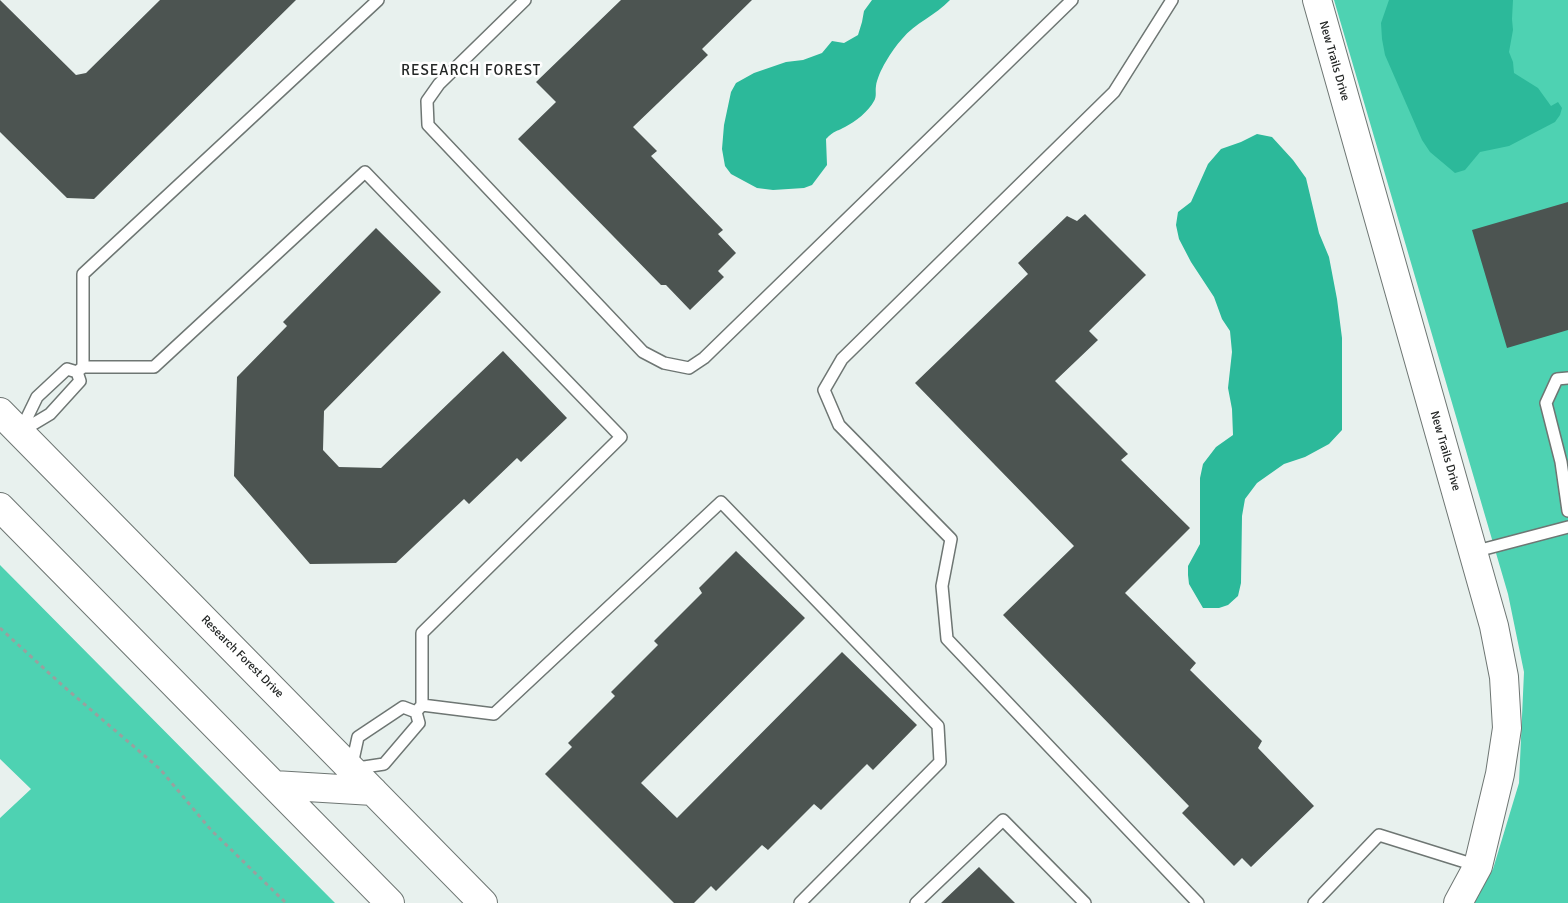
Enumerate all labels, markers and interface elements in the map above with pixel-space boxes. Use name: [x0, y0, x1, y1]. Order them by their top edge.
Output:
street label: New Trails Drive: [1316, 19, 1352, 103]
district label: RESEARCH FOREST: [399, 62, 543, 80]
street label: New Trails Drive: [1427, 409, 1463, 493]
street label: Research Forest Drive: [198, 613, 286, 701]

